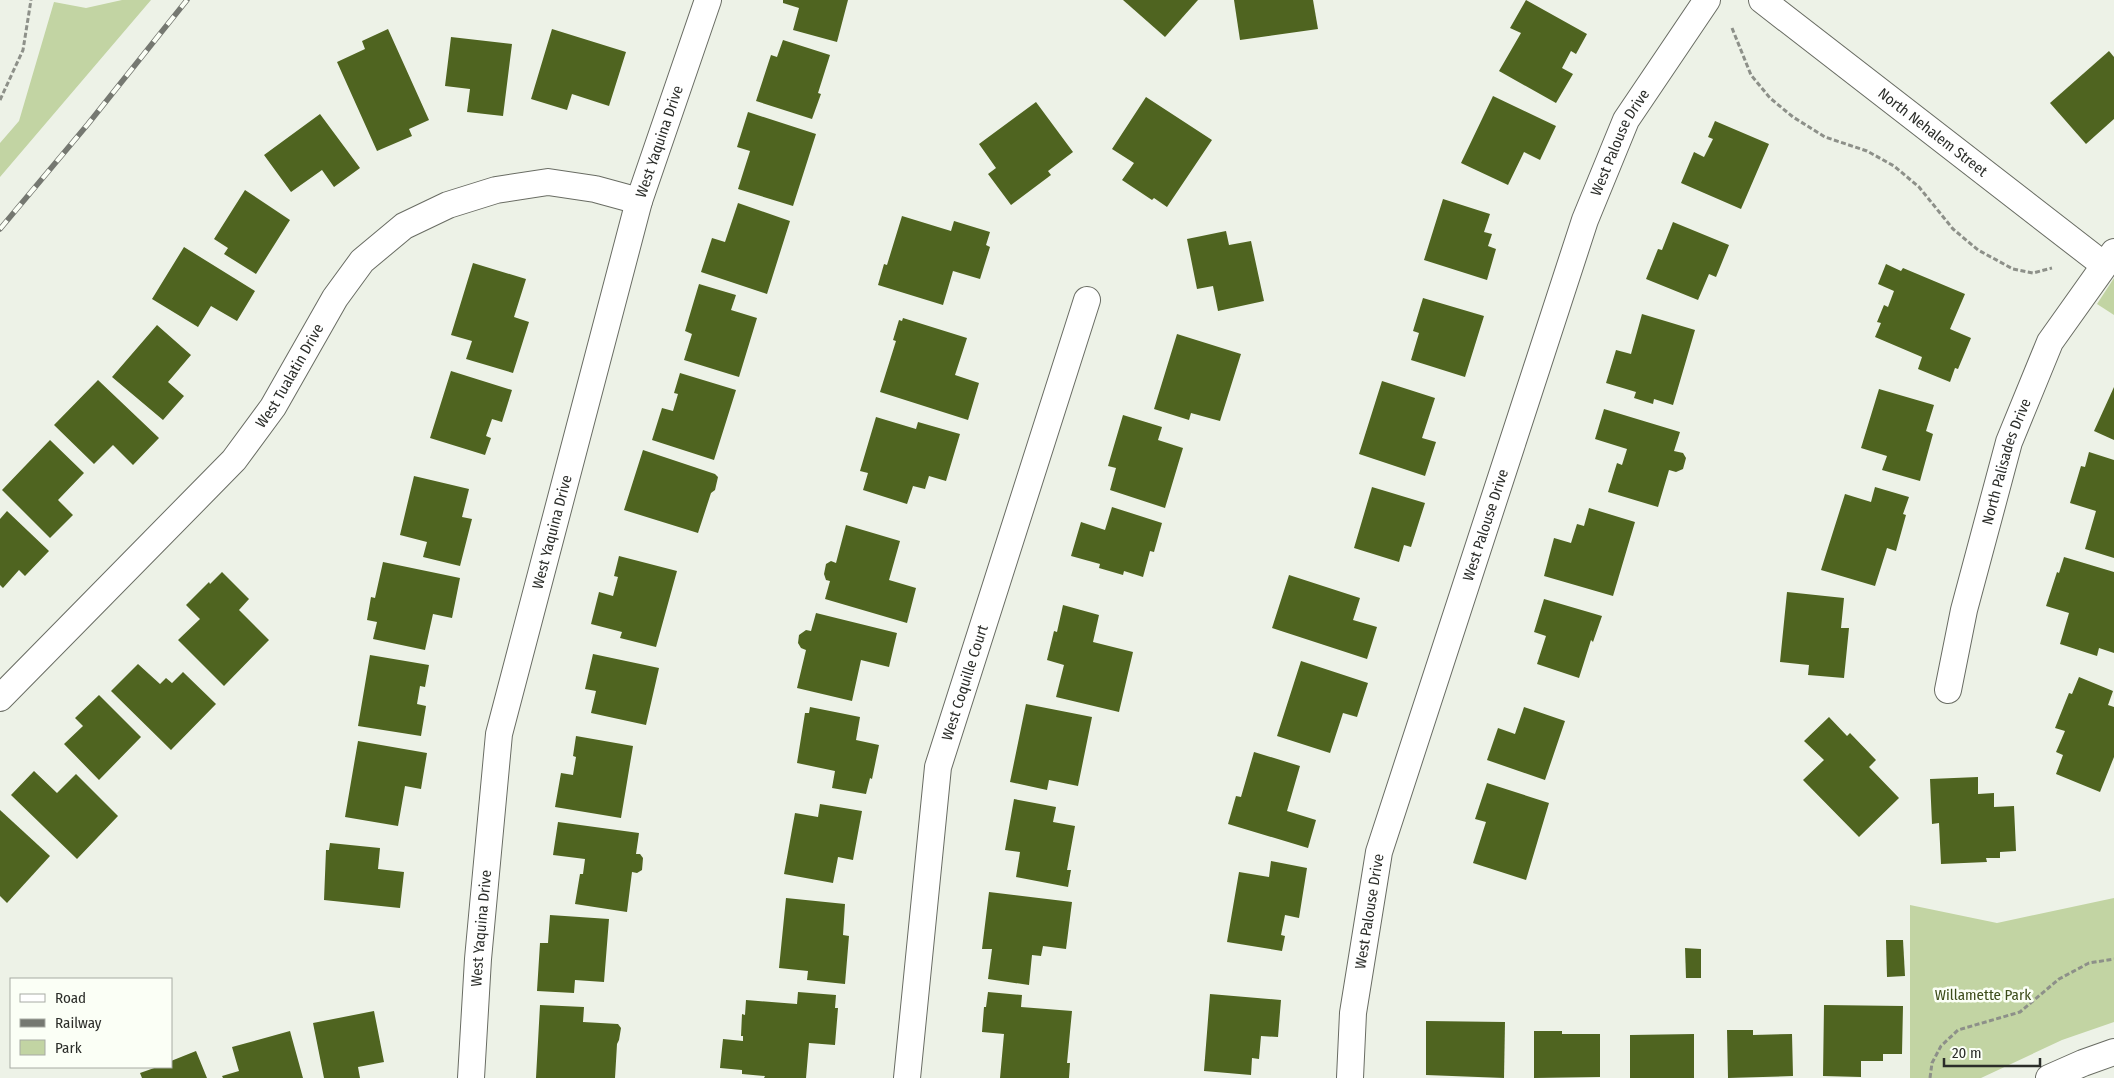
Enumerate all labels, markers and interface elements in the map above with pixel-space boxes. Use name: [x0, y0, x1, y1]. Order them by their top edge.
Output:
street label: West Yaquina Drive: [632, 83, 687, 200]
street label: North Nehalem Street: [1874, 84, 1991, 180]
street label: West Palouse Drive: [1587, 86, 1653, 199]
street label: West Tualatin Drive: [252, 320, 327, 431]
street label: North Palisades Drive: [1978, 396, 2035, 527]
street label: West Palouse Drive: [1459, 467, 1512, 583]
street label: West Yaquina Drive: [528, 473, 576, 591]
street label: West Coquille Court: [938, 623, 992, 743]
street label: West Palouse Drive: [1351, 852, 1388, 970]
street label: West Yaquina Drive: [467, 869, 495, 987]
legend: [10, 978, 172, 1068]
park label: Willamette Park: [1935, 986, 2031, 1004]
text: Road: [55, 989, 86, 1007]
text: Railway: [55, 1014, 102, 1032]
scale bar: [1944, 1036, 2040, 1068]
text: Park: [55, 1039, 82, 1057]
text: 20 m: [1952, 1044, 1982, 1062]

